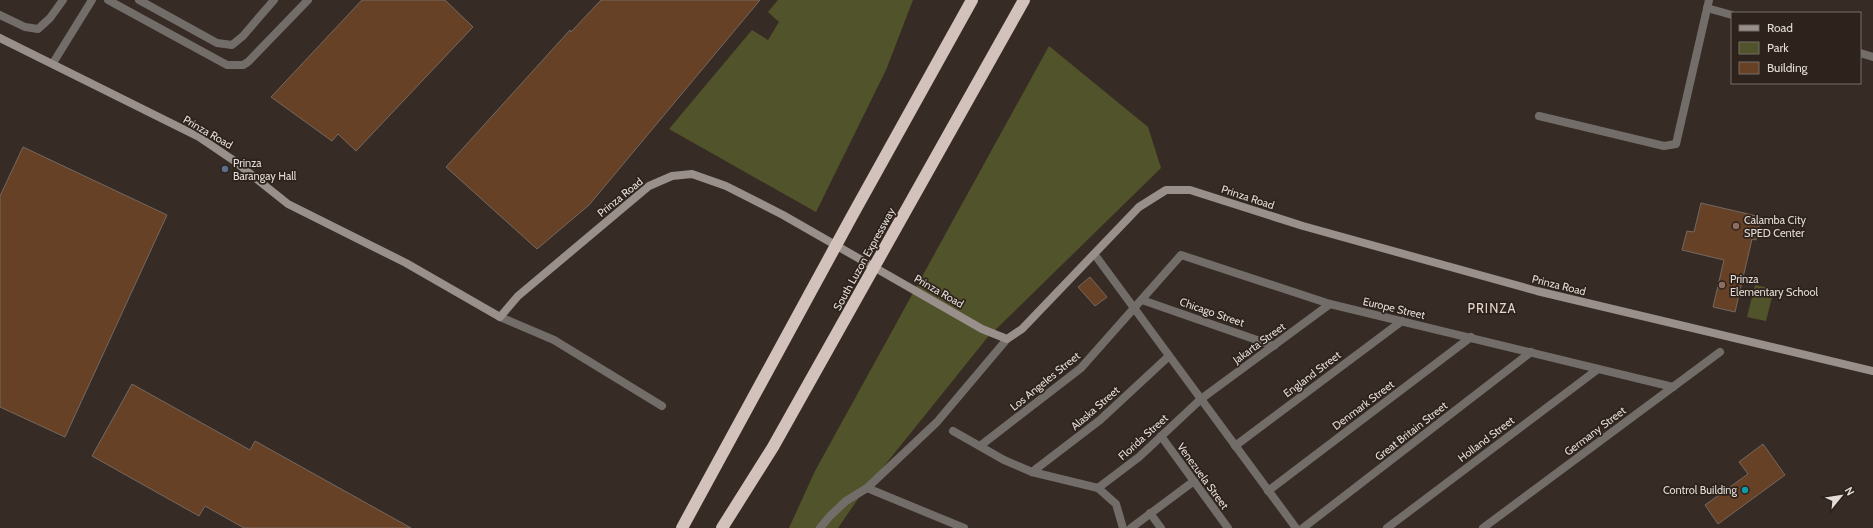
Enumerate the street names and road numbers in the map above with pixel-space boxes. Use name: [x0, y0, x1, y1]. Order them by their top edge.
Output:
street label: Prinza Road: [181, 112, 235, 152]
street label: Prinza Road: [594, 174, 646, 220]
street label: Prinza Road: [1220, 182, 1276, 212]
street label: South Luzon Expressway: [830, 205, 898, 313]
street label: Prinza Road: [912, 271, 966, 311]
street label: Prinza Road: [1531, 272, 1587, 298]
street label: Chicago Street: [1178, 294, 1247, 330]
street label: Europe Street: [1361, 294, 1427, 322]
street label: Jakarta Street: [1229, 319, 1288, 367]
street label: Los Angeles Street: [1007, 348, 1083, 414]
street label: England Street: [1280, 348, 1344, 400]
street label: Denmark Street: [1329, 377, 1397, 433]
street label: Alaska Street: [1068, 383, 1122, 433]
street label: Great Britain Street: [1372, 398, 1450, 464]
street label: Germany Street: [1561, 403, 1629, 459]
street label: Florida Street: [1115, 411, 1171, 463]
street label: Holland Street: [1455, 413, 1517, 465]
street label: Venezuela Street: [1174, 440, 1232, 512]

